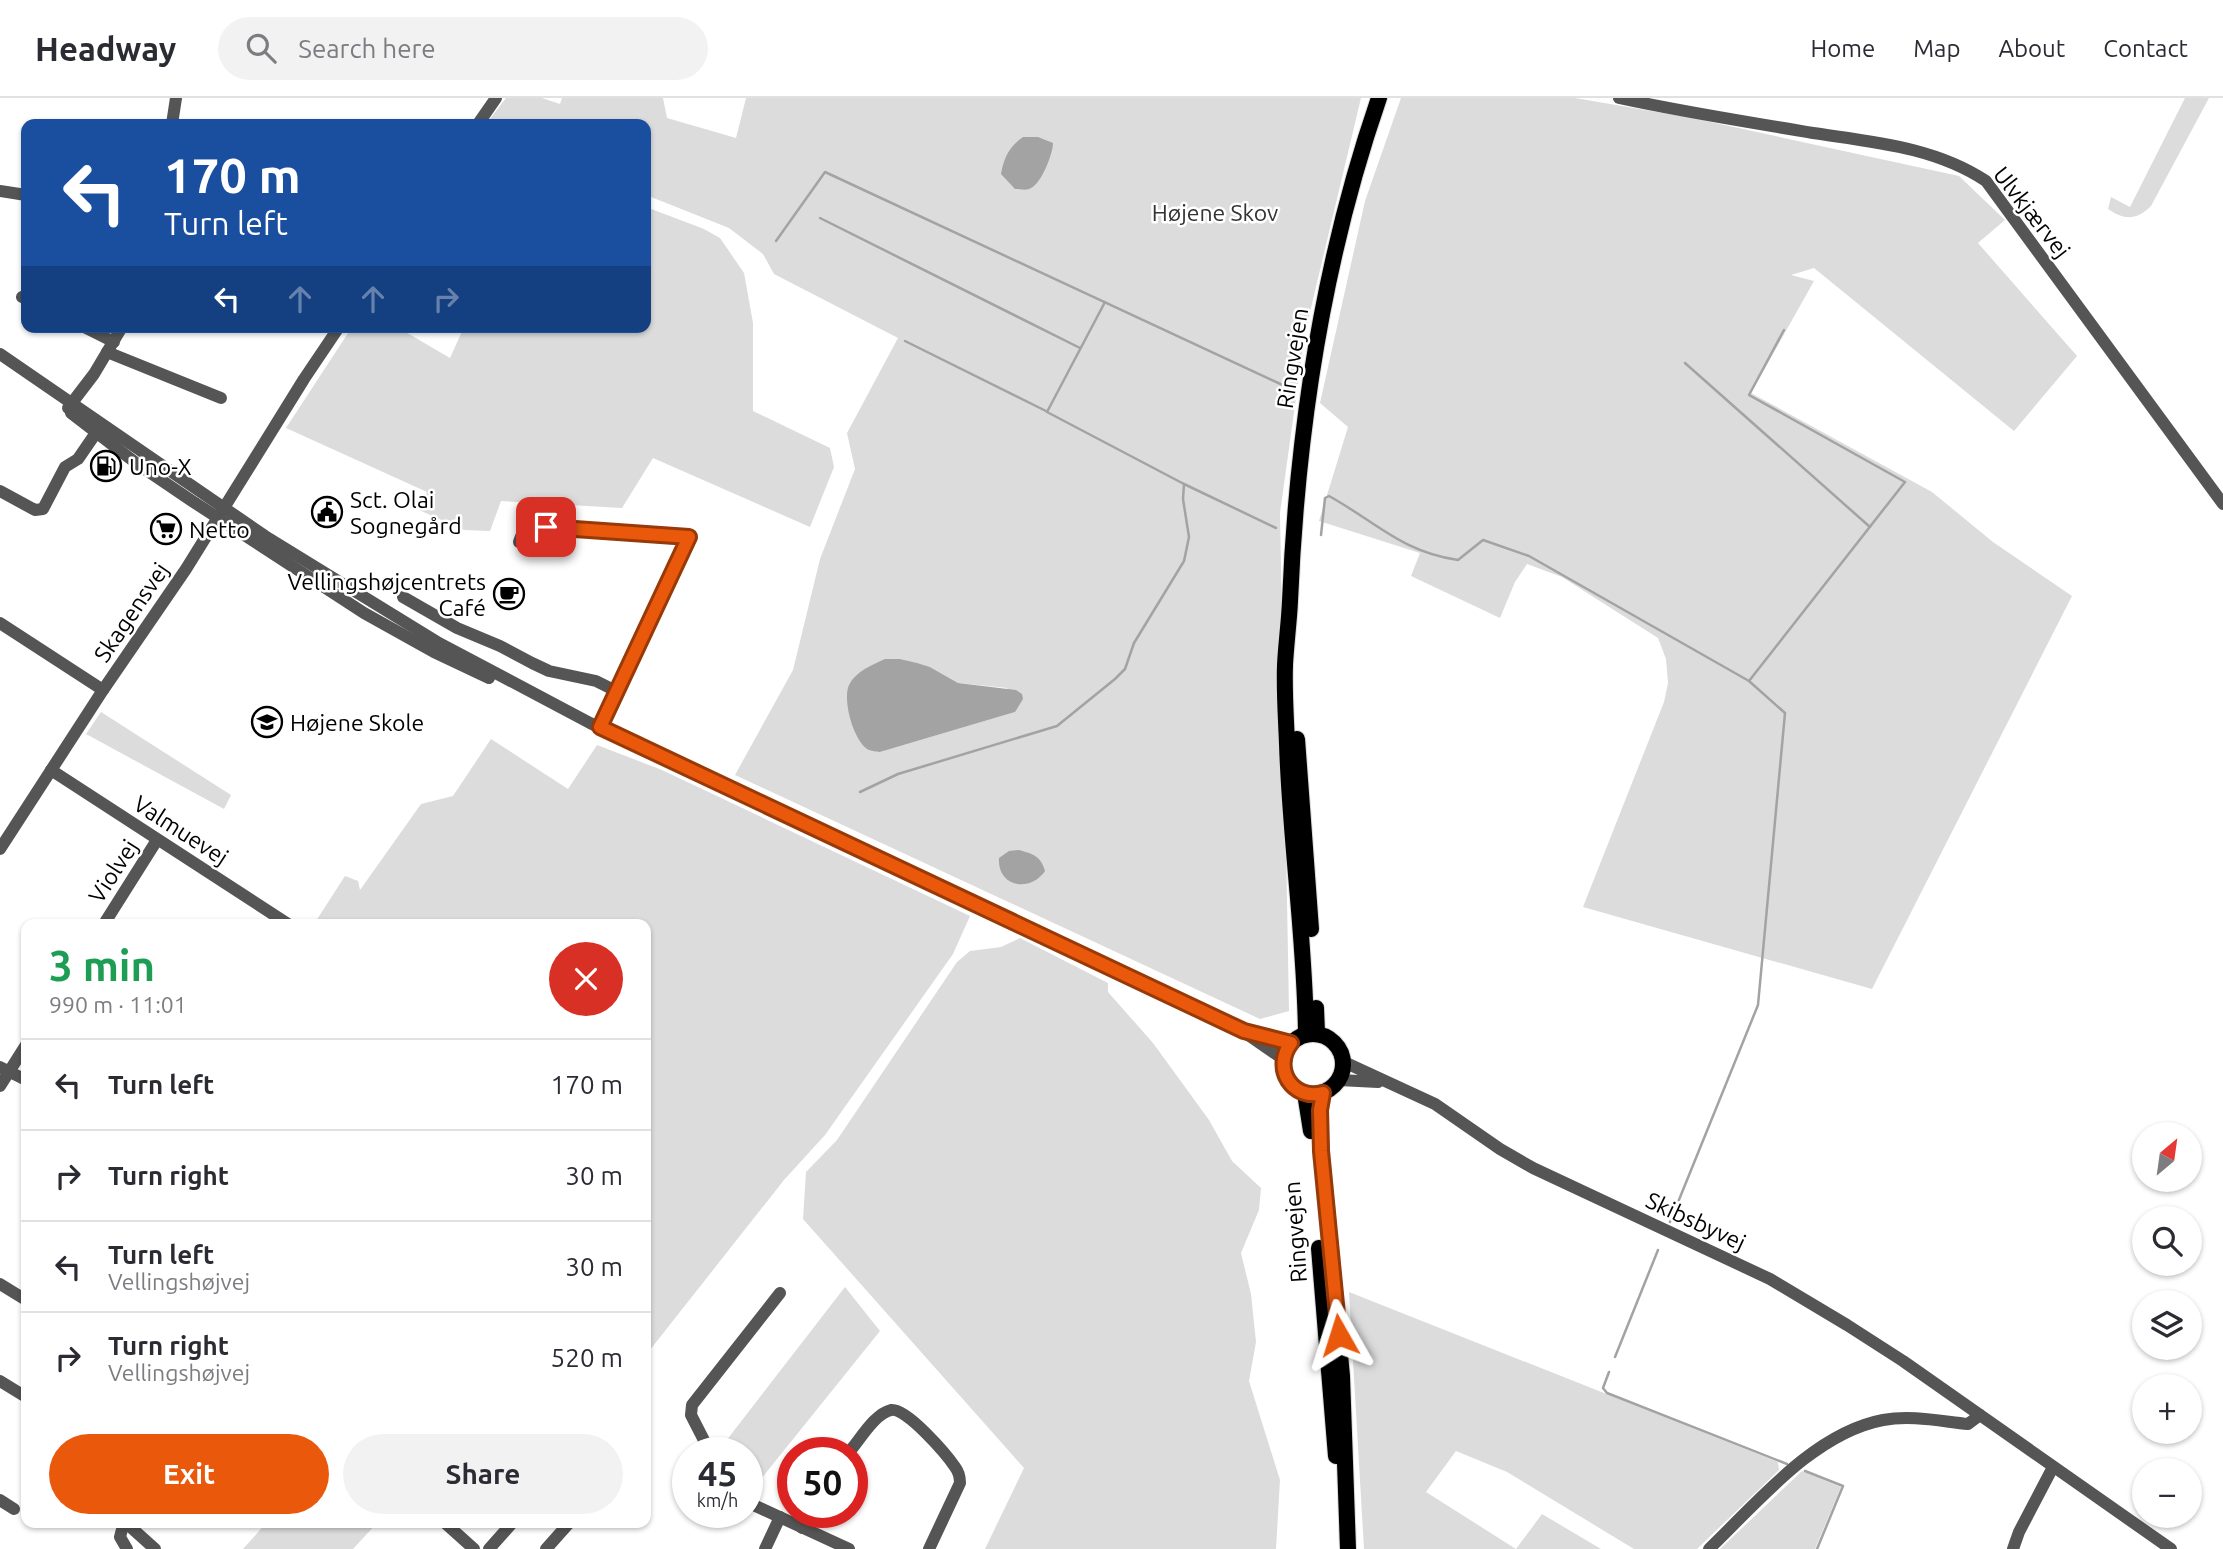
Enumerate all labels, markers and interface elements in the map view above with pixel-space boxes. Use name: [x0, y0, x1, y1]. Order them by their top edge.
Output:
search box: [218, 17, 708, 80]
icon: search: [242, 29, 280, 67]
text: Headway: [35, 30, 176, 67]
text: Search here: [298, 34, 436, 63]
text: Home: [1810, 35, 1875, 62]
text: Map: [1913, 35, 1960, 62]
text: About: [1998, 35, 2065, 62]
text: Contact: [2103, 35, 2188, 62]
icon: left: [49, 147, 140, 238]
text: 170 m: [164, 147, 301, 202]
street label: Ulvkjærvej: [1989, 162, 2075, 262]
park label: Højene Skov: [1152, 200, 1278, 225]
text: Turn left: [164, 205, 288, 241]
icon: left: [208, 280, 246, 318]
icon: ahead: [281, 280, 319, 318]
icon: ahead: [354, 280, 392, 318]
icon: right: [427, 280, 465, 318]
street label: Ringvejen: [1272, 306, 1312, 410]
fuel station icon: Uno-X: [89, 449, 123, 483]
place label: Uno-X: [129, 454, 192, 479]
place label: Sct. Olai Sognegård: [350, 487, 462, 538]
public building icon: Sct. Olai Sognegård: [310, 495, 344, 529]
pin: [516, 497, 576, 557]
icon: arrive: [527, 508, 565, 546]
supermarket icon: Netto: [149, 512, 183, 546]
place label: Netto: [189, 517, 250, 542]
street label: Skagensvej: [89, 558, 173, 666]
place label: Vellingshøjcentrets Café: [287, 569, 486, 620]
cafe icon: Vellingshøjcentrets Café: [492, 577, 526, 611]
school or university icon: Højene Skole: [250, 705, 284, 739]
place label: Højene Skole: [290, 710, 424, 735]
street label: Valmuevej: [129, 790, 233, 870]
street label: Violvej: [83, 835, 143, 907]
text: 3 min: [49, 942, 155, 989]
button: close: [549, 942, 623, 1016]
text: 990 m · 11:01: [49, 992, 187, 1017]
icon: left: [49, 1066, 87, 1104]
text: Turn left: [108, 1070, 214, 1099]
text: 170 m: [551, 1070, 623, 1099]
north arrow: [2132, 1122, 2202, 1192]
map controls: [2132, 1122, 2202, 1528]
icon: right: [49, 1157, 87, 1195]
text: Turn right: [108, 1161, 229, 1190]
text: 30 m: [565, 1161, 623, 1190]
street label: Ringvejen: [1279, 1180, 1311, 1284]
street label: Skibsbyvej: [1642, 1187, 1750, 1255]
button: search: [2132, 1206, 2202, 1276]
text: Turn left: [108, 1240, 214, 1269]
icon: left: [49, 1248, 87, 1286]
text: 30 m: [565, 1252, 623, 1281]
text: Vellingshøjvej: [108, 1269, 250, 1294]
button: layers: [2132, 1290, 2202, 1360]
position arrow: [1302, 1298, 1376, 1372]
text: Turn right: [108, 1331, 229, 1360]
icon: right: [49, 1339, 87, 1377]
text: 520 m: [551, 1343, 623, 1372]
text: Vellingshøjvej: [108, 1360, 250, 1385]
button: +: [2132, 1374, 2202, 1444]
button: Exit: [49, 1434, 329, 1514]
button: Share: [343, 1434, 623, 1514]
speed limit sign: 50: [777, 1437, 868, 1528]
text: 45: [698, 1453, 737, 1493]
button: −: [2132, 1458, 2202, 1528]
text: km/h: [697, 1490, 738, 1510]

